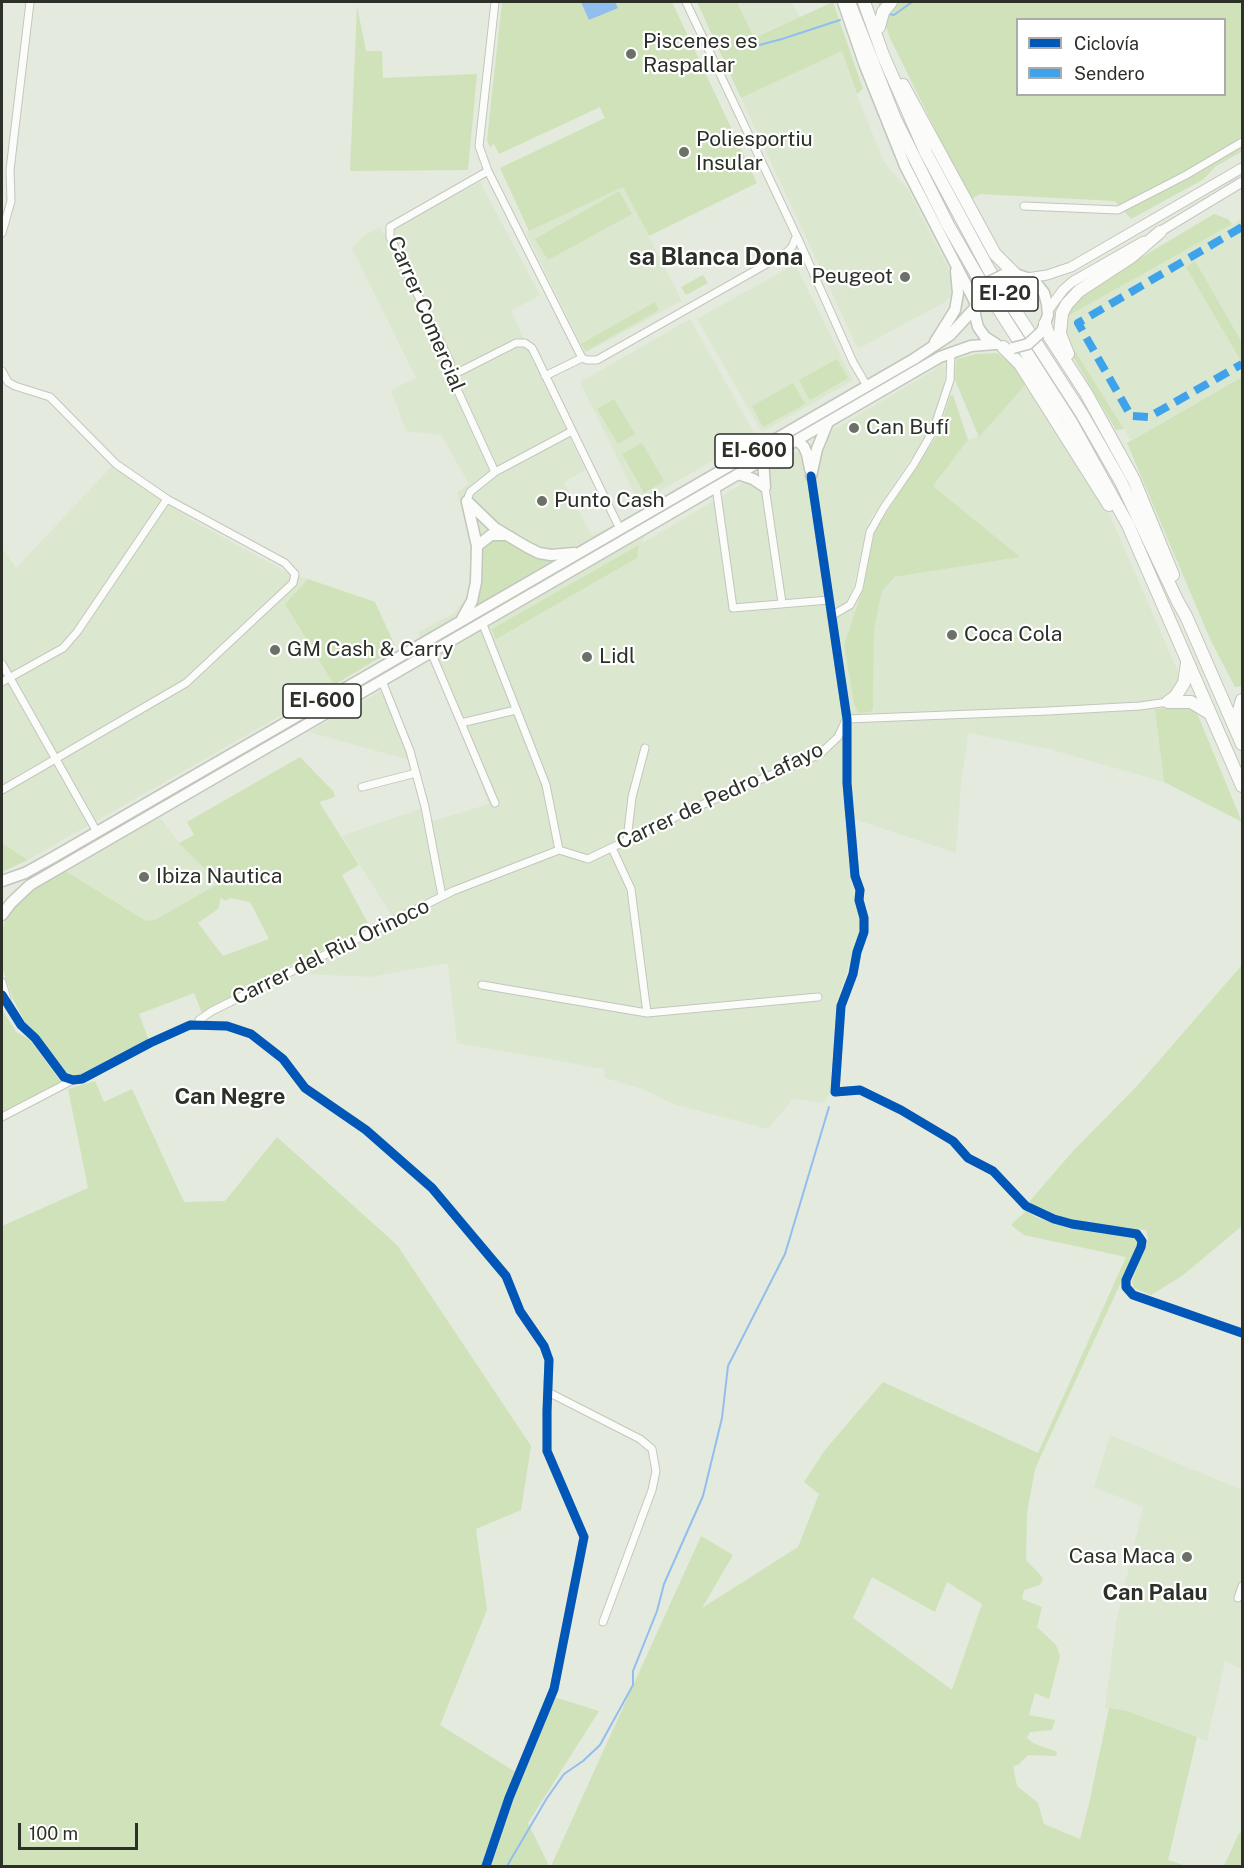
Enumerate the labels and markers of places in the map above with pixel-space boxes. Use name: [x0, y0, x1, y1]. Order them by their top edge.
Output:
place label: Piscenes es Raspallar: [643, 29, 758, 79]
marker: Piscenes es Raspallar: [624, 47, 638, 61]
place label: Poliesportiu Insular: [696, 127, 813, 177]
marker: Poliesportiu Insular: [677, 145, 691, 159]
place label: Peugeot: [812, 264, 893, 290]
marker: Peugeot: [898, 270, 912, 284]
place label: Can Bufí: [866, 415, 949, 441]
marker: Can Bufí: [847, 421, 861, 435]
place label: Punto Cash: [554, 488, 665, 514]
marker: Punto Cash: [535, 494, 549, 508]
place label: Coca Cola: [964, 622, 1062, 648]
marker: Coca Cola: [945, 628, 959, 642]
place label: GM Cash & Carry: [287, 637, 454, 663]
marker: GM Cash & Carry: [268, 643, 282, 657]
place label: Lidl: [599, 644, 635, 670]
marker: Lidl: [580, 650, 594, 664]
place label: Ibiza Nautica: [156, 864, 282, 890]
marker: Ibiza Nautica: [137, 870, 151, 884]
place label: Casa Maca: [1069, 1544, 1175, 1570]
marker: Casa Maca: [1180, 1550, 1194, 1564]

